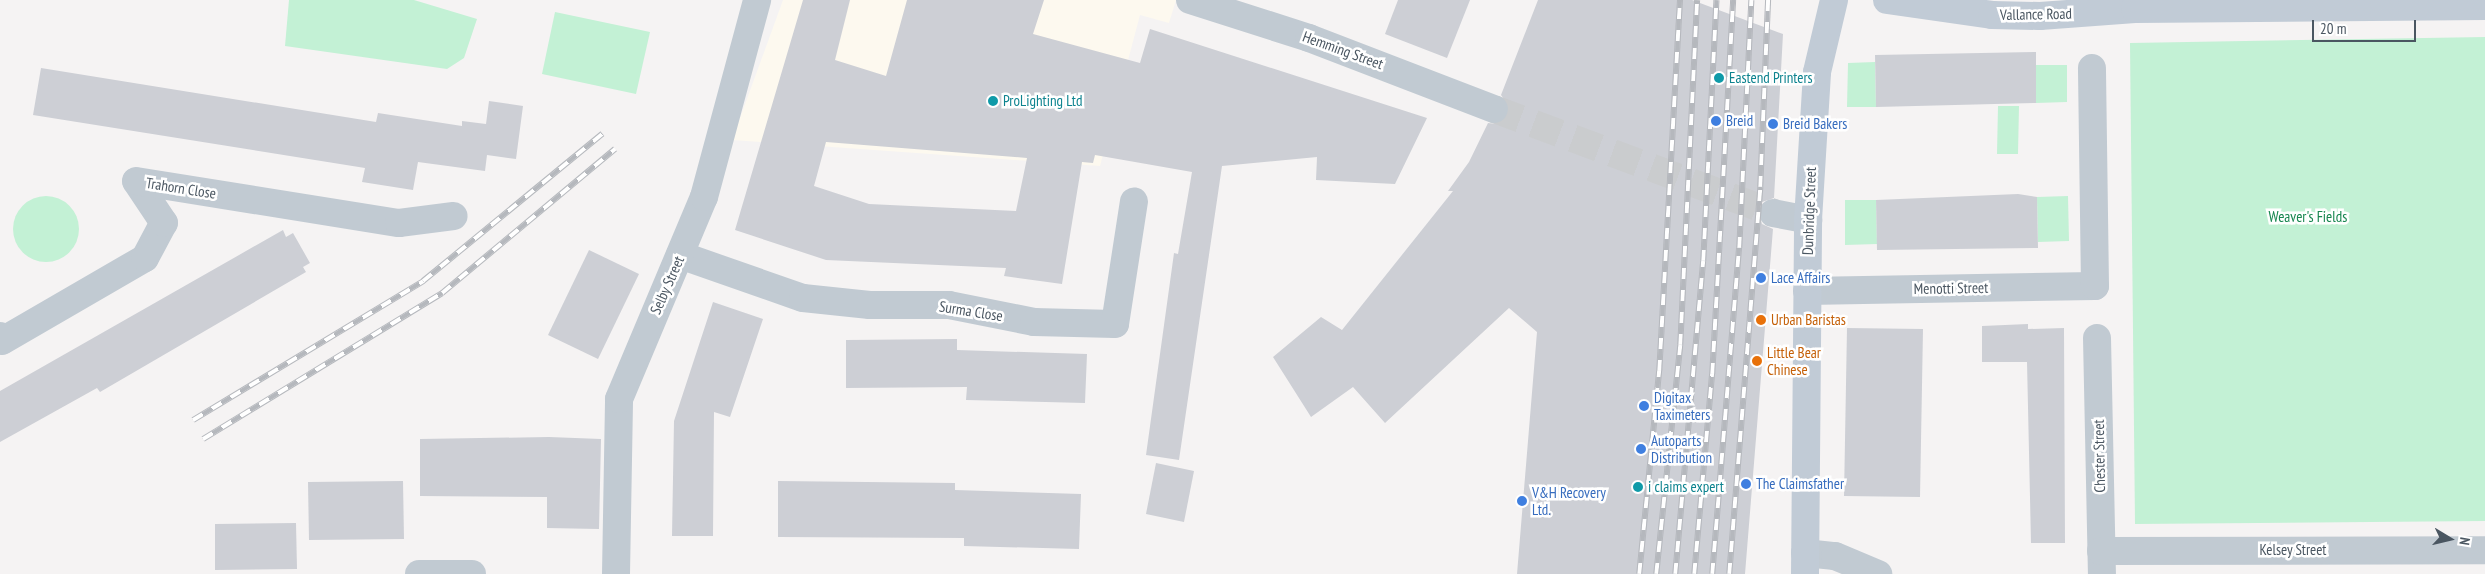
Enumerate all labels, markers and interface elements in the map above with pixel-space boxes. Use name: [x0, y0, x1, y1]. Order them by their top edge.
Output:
street label: Vallance Road: [2000, 4, 2072, 24]
scale bar: [2315, 10, 2419, 42]
text: 20 m: [2320, 19, 2346, 38]
street label: Hemming Street: [1300, 27, 1386, 73]
place label: Eastend Printers: [1729, 69, 1813, 87]
marker: Eastend Printers: [1713, 72, 1725, 84]
place label: ProLighting Ltd: [1003, 92, 1082, 110]
marker: ProLighting Ltd: [987, 95, 999, 107]
place label: Breid: [1726, 112, 1753, 130]
marker: Breid: [1710, 115, 1722, 127]
place label: Breid Bakers: [1783, 115, 1847, 133]
marker: Breid Bakers: [1767, 118, 1779, 130]
street label: Dunbridge Street: [1798, 167, 1820, 255]
street label: Trahorn Close: [145, 174, 217, 202]
park label: Weaver's Fields: [2269, 208, 2347, 226]
street label: Selby Street: [646, 253, 688, 317]
place label: Lace Affairs: [1771, 269, 1831, 287]
marker: Lace Affairs: [1755, 272, 1767, 284]
street label: Menotti Street: [1914, 278, 1988, 298]
street label: Surma Close: [938, 297, 1004, 325]
place label: Urban Baristas: [1771, 311, 1846, 329]
marker: Urban Baristas: [1755, 314, 1767, 326]
place label: Little Bear Chinese: [1767, 343, 1821, 378]
marker: Little Bear Chinese: [1751, 355, 1763, 367]
place label: Digitax Taximeters: [1654, 388, 1710, 423]
marker: Digitax Taximeters: [1638, 400, 1650, 412]
street label: Chester Street: [2089, 419, 2109, 493]
place label: Autoparts Distribution: [1651, 431, 1712, 466]
marker: Autoparts Distribution: [1635, 443, 1647, 455]
place label: The Claimsfather: [1756, 475, 1844, 493]
place label: i claims expert: [1648, 478, 1724, 496]
marker: The Claimsfather: [1740, 478, 1752, 490]
marker: i claims expert: [1632, 481, 1644, 493]
place label: V&H Recovery Ltd.: [1532, 483, 1606, 518]
marker: V&H Recovery Ltd.: [1516, 495, 1528, 507]
north arrow: [2425, 514, 2475, 564]
text: N: [2455, 536, 2474, 546]
street label: Kelsey Street: [2259, 541, 2327, 559]

